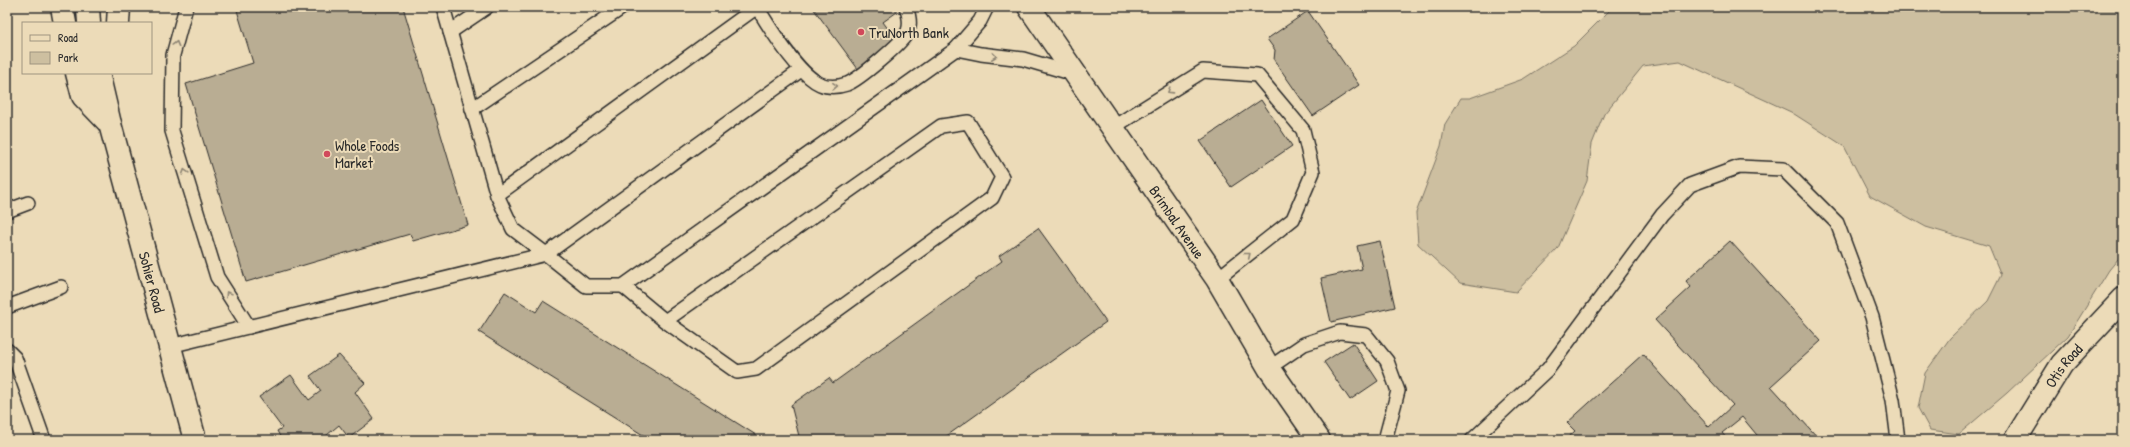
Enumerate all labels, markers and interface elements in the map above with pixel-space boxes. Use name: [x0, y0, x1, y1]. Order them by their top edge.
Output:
legend: [22, 22, 152, 74]
place label: TruNorth Bank: [869, 22, 949, 43]
marker: TruNorth Bank: [856, 27, 866, 37]
text: Road: [58, 29, 78, 46]
one-way arrow: [171, 41, 180, 48]
text: Park: [58, 49, 78, 66]
one-way arrow: [991, 51, 997, 60]
one-way arrow: [832, 81, 839, 90]
one-way arrow: [1167, 87, 1174, 94]
place label: Whole Foods Market: [335, 135, 400, 173]
marker: Whole Foods Market: [322, 149, 332, 159]
one-way arrow: [181, 169, 189, 176]
street label: Brimbal Avenue: [1145, 181, 1210, 262]
street label: Sohier Road: [134, 249, 171, 315]
one-way arrow: [1243, 253, 1250, 260]
one-way arrow: [225, 291, 233, 298]
street label: Otis Road: [2040, 338, 2087, 391]

